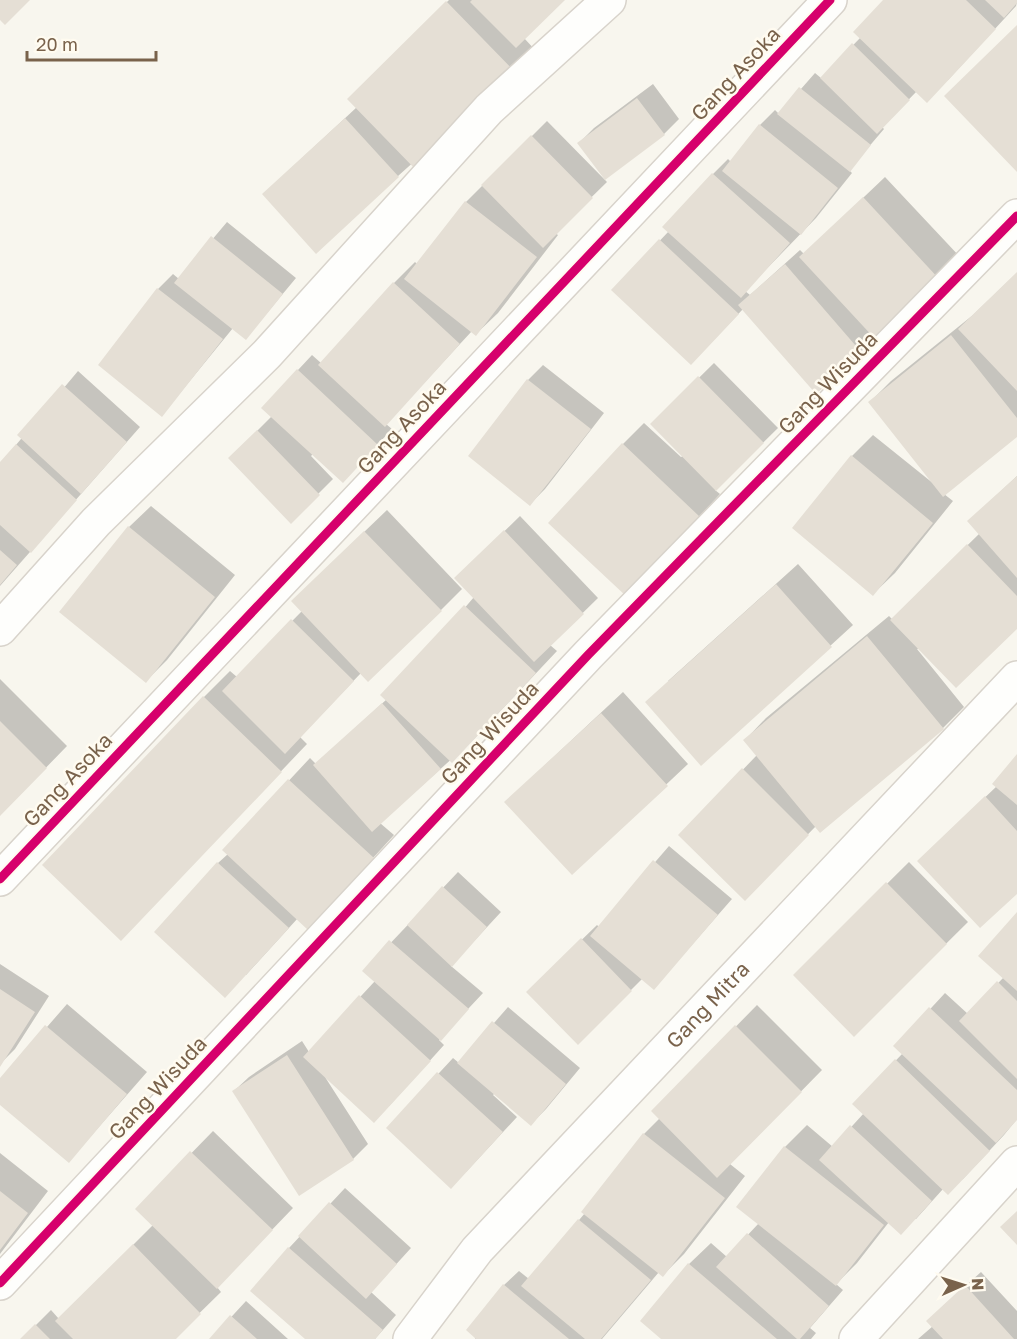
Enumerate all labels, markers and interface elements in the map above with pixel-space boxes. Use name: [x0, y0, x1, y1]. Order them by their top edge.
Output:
street label: Gang Asoka: [685, 21, 785, 126]
scale bar: [27, 24, 156, 62]
text: 20 m: [36, 33, 78, 55]
street label: Gang Wisuda: [772, 326, 883, 439]
street label: Gang Asoka: [351, 374, 451, 479]
street label: Gang Wisuda: [435, 675, 544, 790]
street label: Gang Asoka: [17, 727, 117, 832]
street label: Gang Mitra: [660, 956, 754, 1053]
street label: Gang Wisuda: [103, 1030, 212, 1145]
north arrow: [933, 1255, 993, 1315]
text: N: [968, 1278, 988, 1291]

